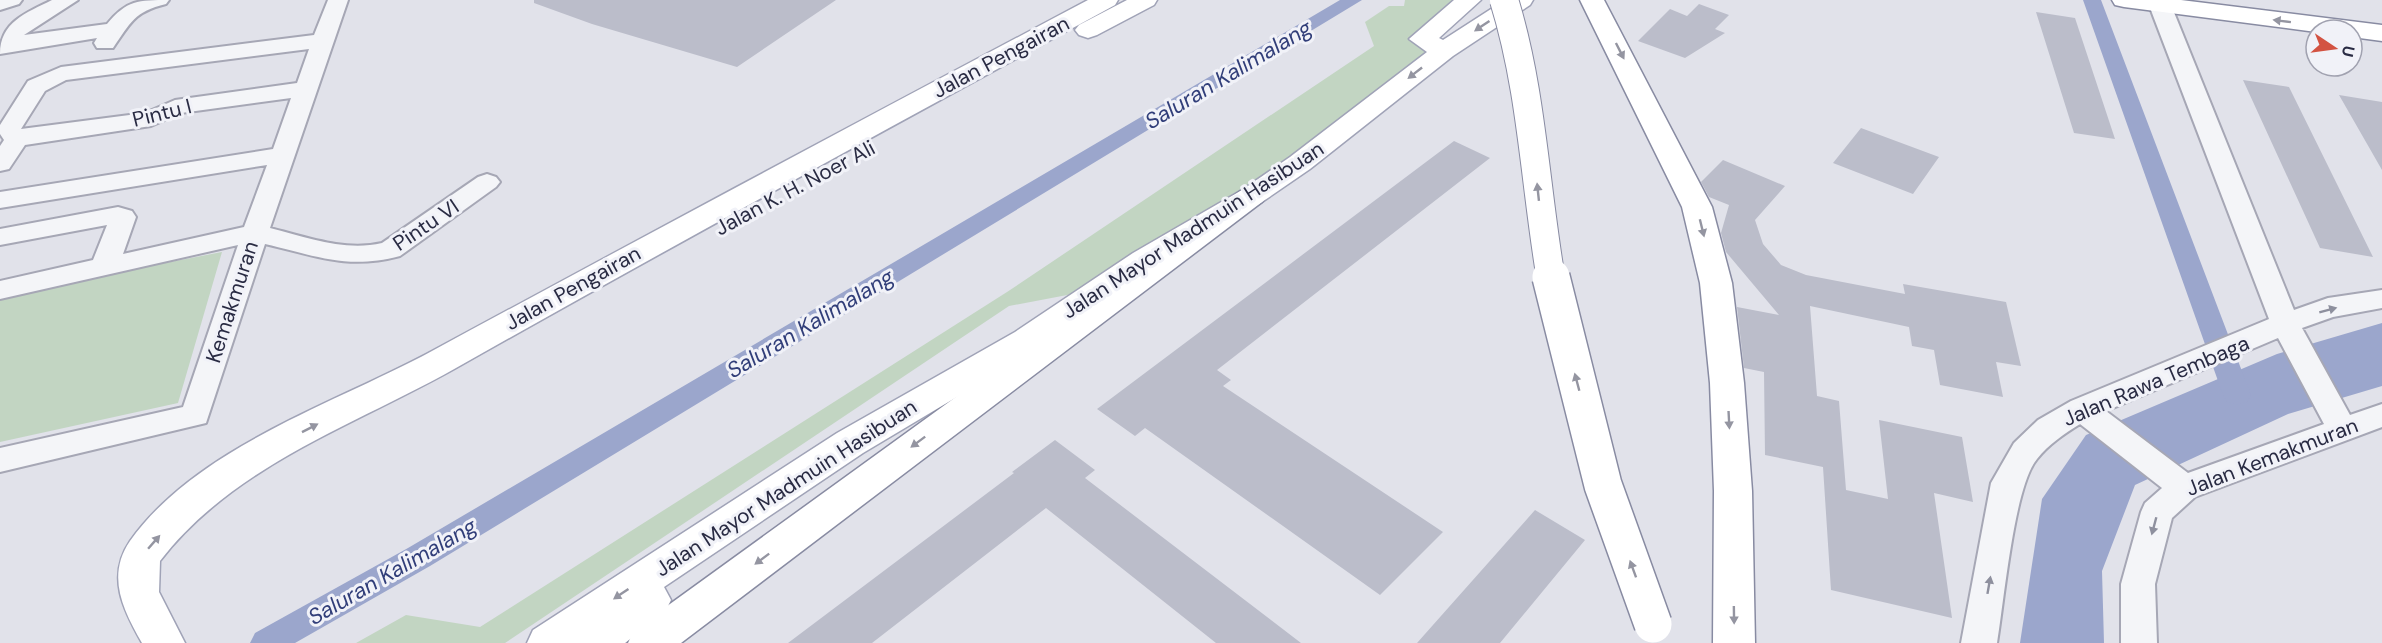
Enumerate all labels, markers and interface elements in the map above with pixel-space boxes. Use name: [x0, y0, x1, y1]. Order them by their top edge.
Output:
street label: Jalan Pengairan: [928, 9, 1074, 105]
water label: Saluran Kalimalang: [1139, 13, 1318, 136]
one-way arrow: [2273, 16, 2292, 25]
north arrow: [2304, 18, 2364, 78]
one-way arrow: [1474, 20, 1490, 31]
one-way arrow: [1616, 43, 1625, 60]
text: U: [2337, 44, 2360, 59]
one-way arrow: [1408, 67, 1424, 79]
street label: Pintu I: [129, 92, 195, 134]
street label: Jalan K. H. Noer Ali: [710, 134, 880, 242]
street label: Jalan Mayor Madmuin Hasibuan: [1057, 135, 1329, 325]
one-way arrow: [1533, 182, 1543, 201]
street label: Pintu VI: [387, 193, 465, 257]
one-way arrow: [1698, 219, 1708, 237]
street label: Kemakmuran: [199, 238, 265, 366]
street label: Jalan Pengairan: [500, 239, 646, 337]
water label: Saluran Kalimalang: [721, 262, 900, 385]
one-way arrow: [2318, 304, 2337, 314]
street label: Jalan Rawa Tembaga: [2058, 329, 2254, 433]
one-way arrow: [1571, 373, 1581, 392]
street label: Jalan Mayor Madmuin Hasibuan: [650, 393, 922, 583]
one-way arrow: [1725, 411, 1734, 430]
street label: Jalan Kemakmuran: [2182, 411, 2362, 503]
one-way arrow: [302, 424, 319, 433]
one-way arrow: [910, 436, 926, 449]
water label: Saluran Kalimalang: [303, 511, 482, 631]
one-way arrow: [2148, 517, 2158, 535]
one-way arrow: [147, 535, 160, 550]
one-way arrow: [754, 553, 770, 565]
one-way arrow: [1628, 560, 1638, 578]
one-way arrow: [1985, 576, 1994, 595]
one-way arrow: [613, 589, 629, 600]
one-way arrow: [1729, 606, 1739, 625]

